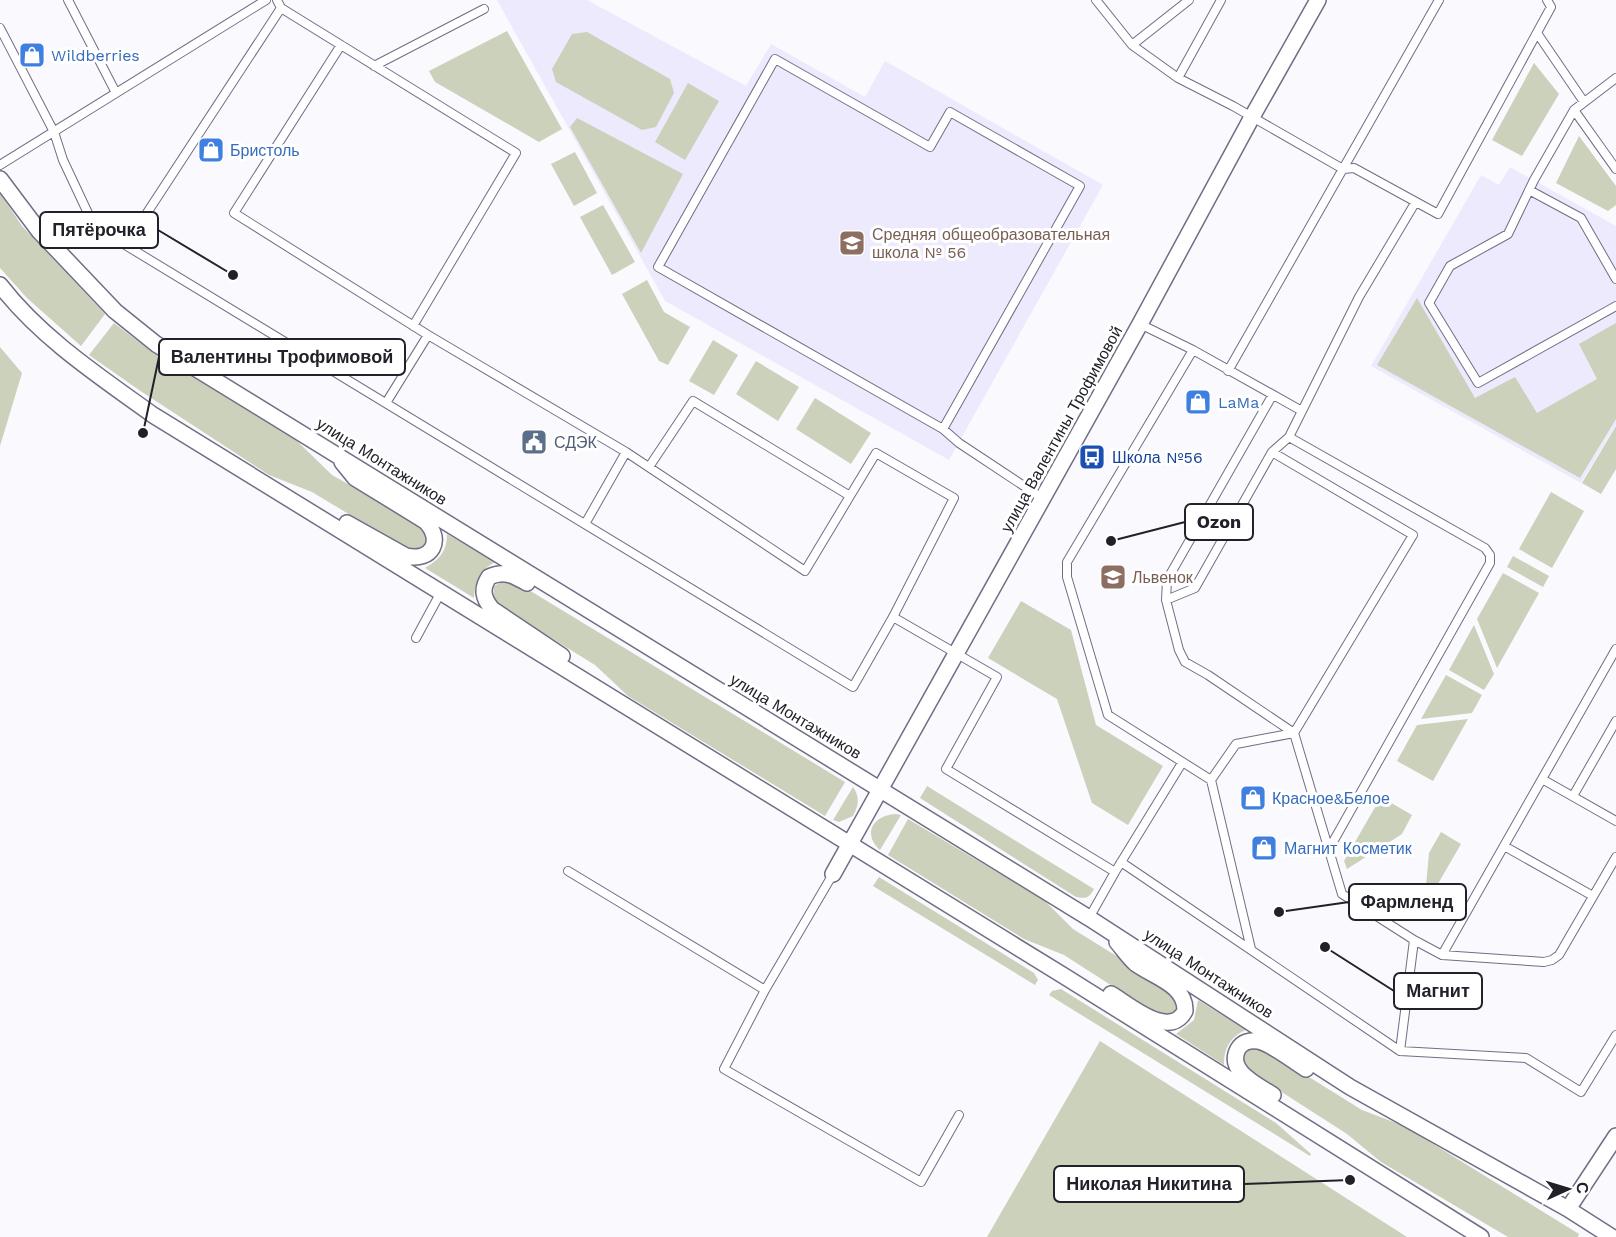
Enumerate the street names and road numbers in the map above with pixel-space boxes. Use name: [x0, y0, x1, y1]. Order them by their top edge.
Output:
street label: улица Валентины Трофимовой: [997, 323, 1126, 536]
street label: улица Монтажников: [313, 414, 450, 509]
street label: улица Монтажников: [727, 670, 865, 763]
street label: улица Монтажников: [1141, 925, 1277, 1022]

